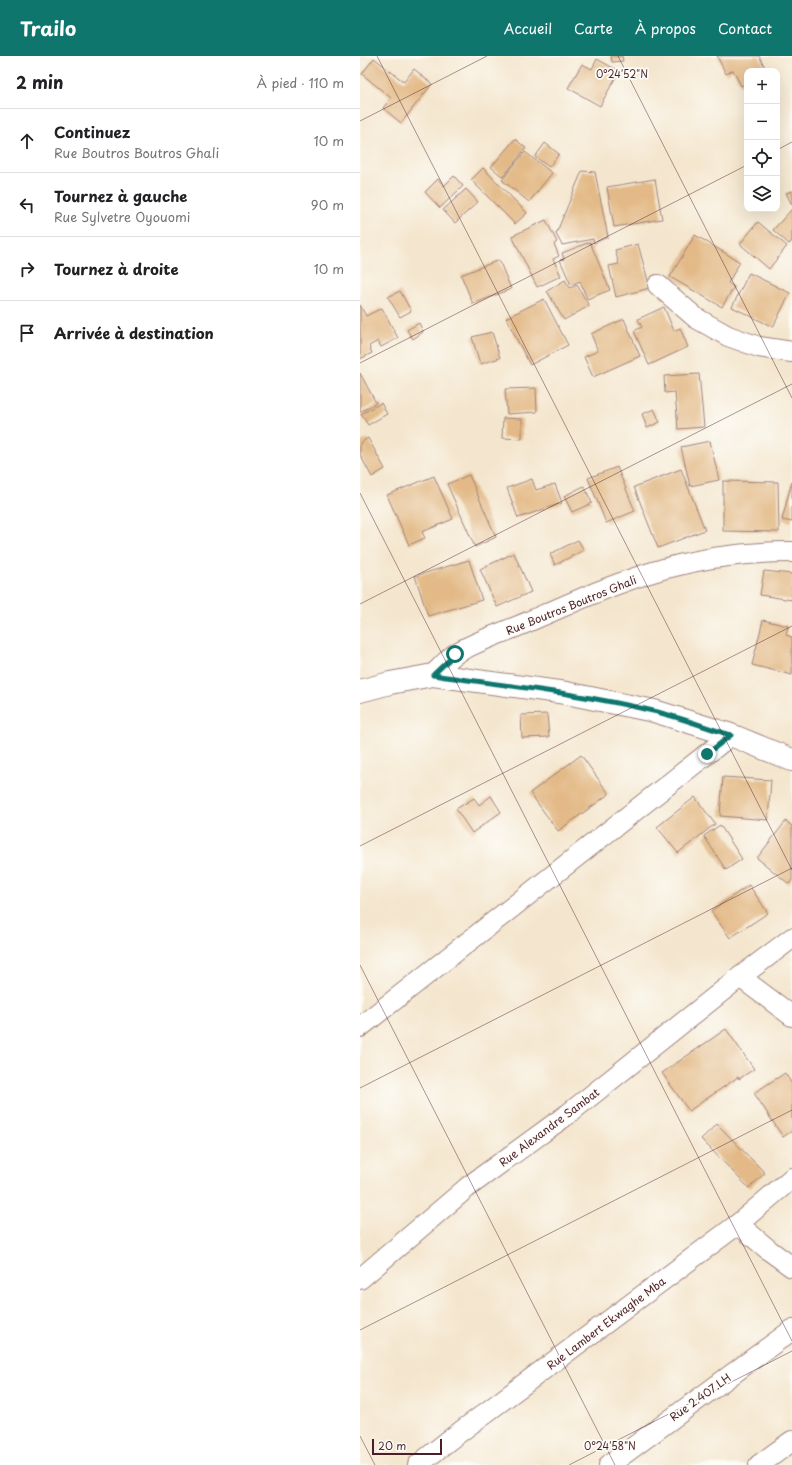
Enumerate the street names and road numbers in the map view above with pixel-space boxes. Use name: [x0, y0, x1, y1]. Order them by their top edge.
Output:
street label: Rue Boutros Boutros Ghali: [503, 571, 639, 639]
street label: Rue Alexandre Sambat: [495, 1083, 603, 1170]
street label: Rue Lambert Ekwaghe Mba: [543, 1273, 669, 1373]
street label: Rue 2.407.LH: [666, 1369, 734, 1425]

